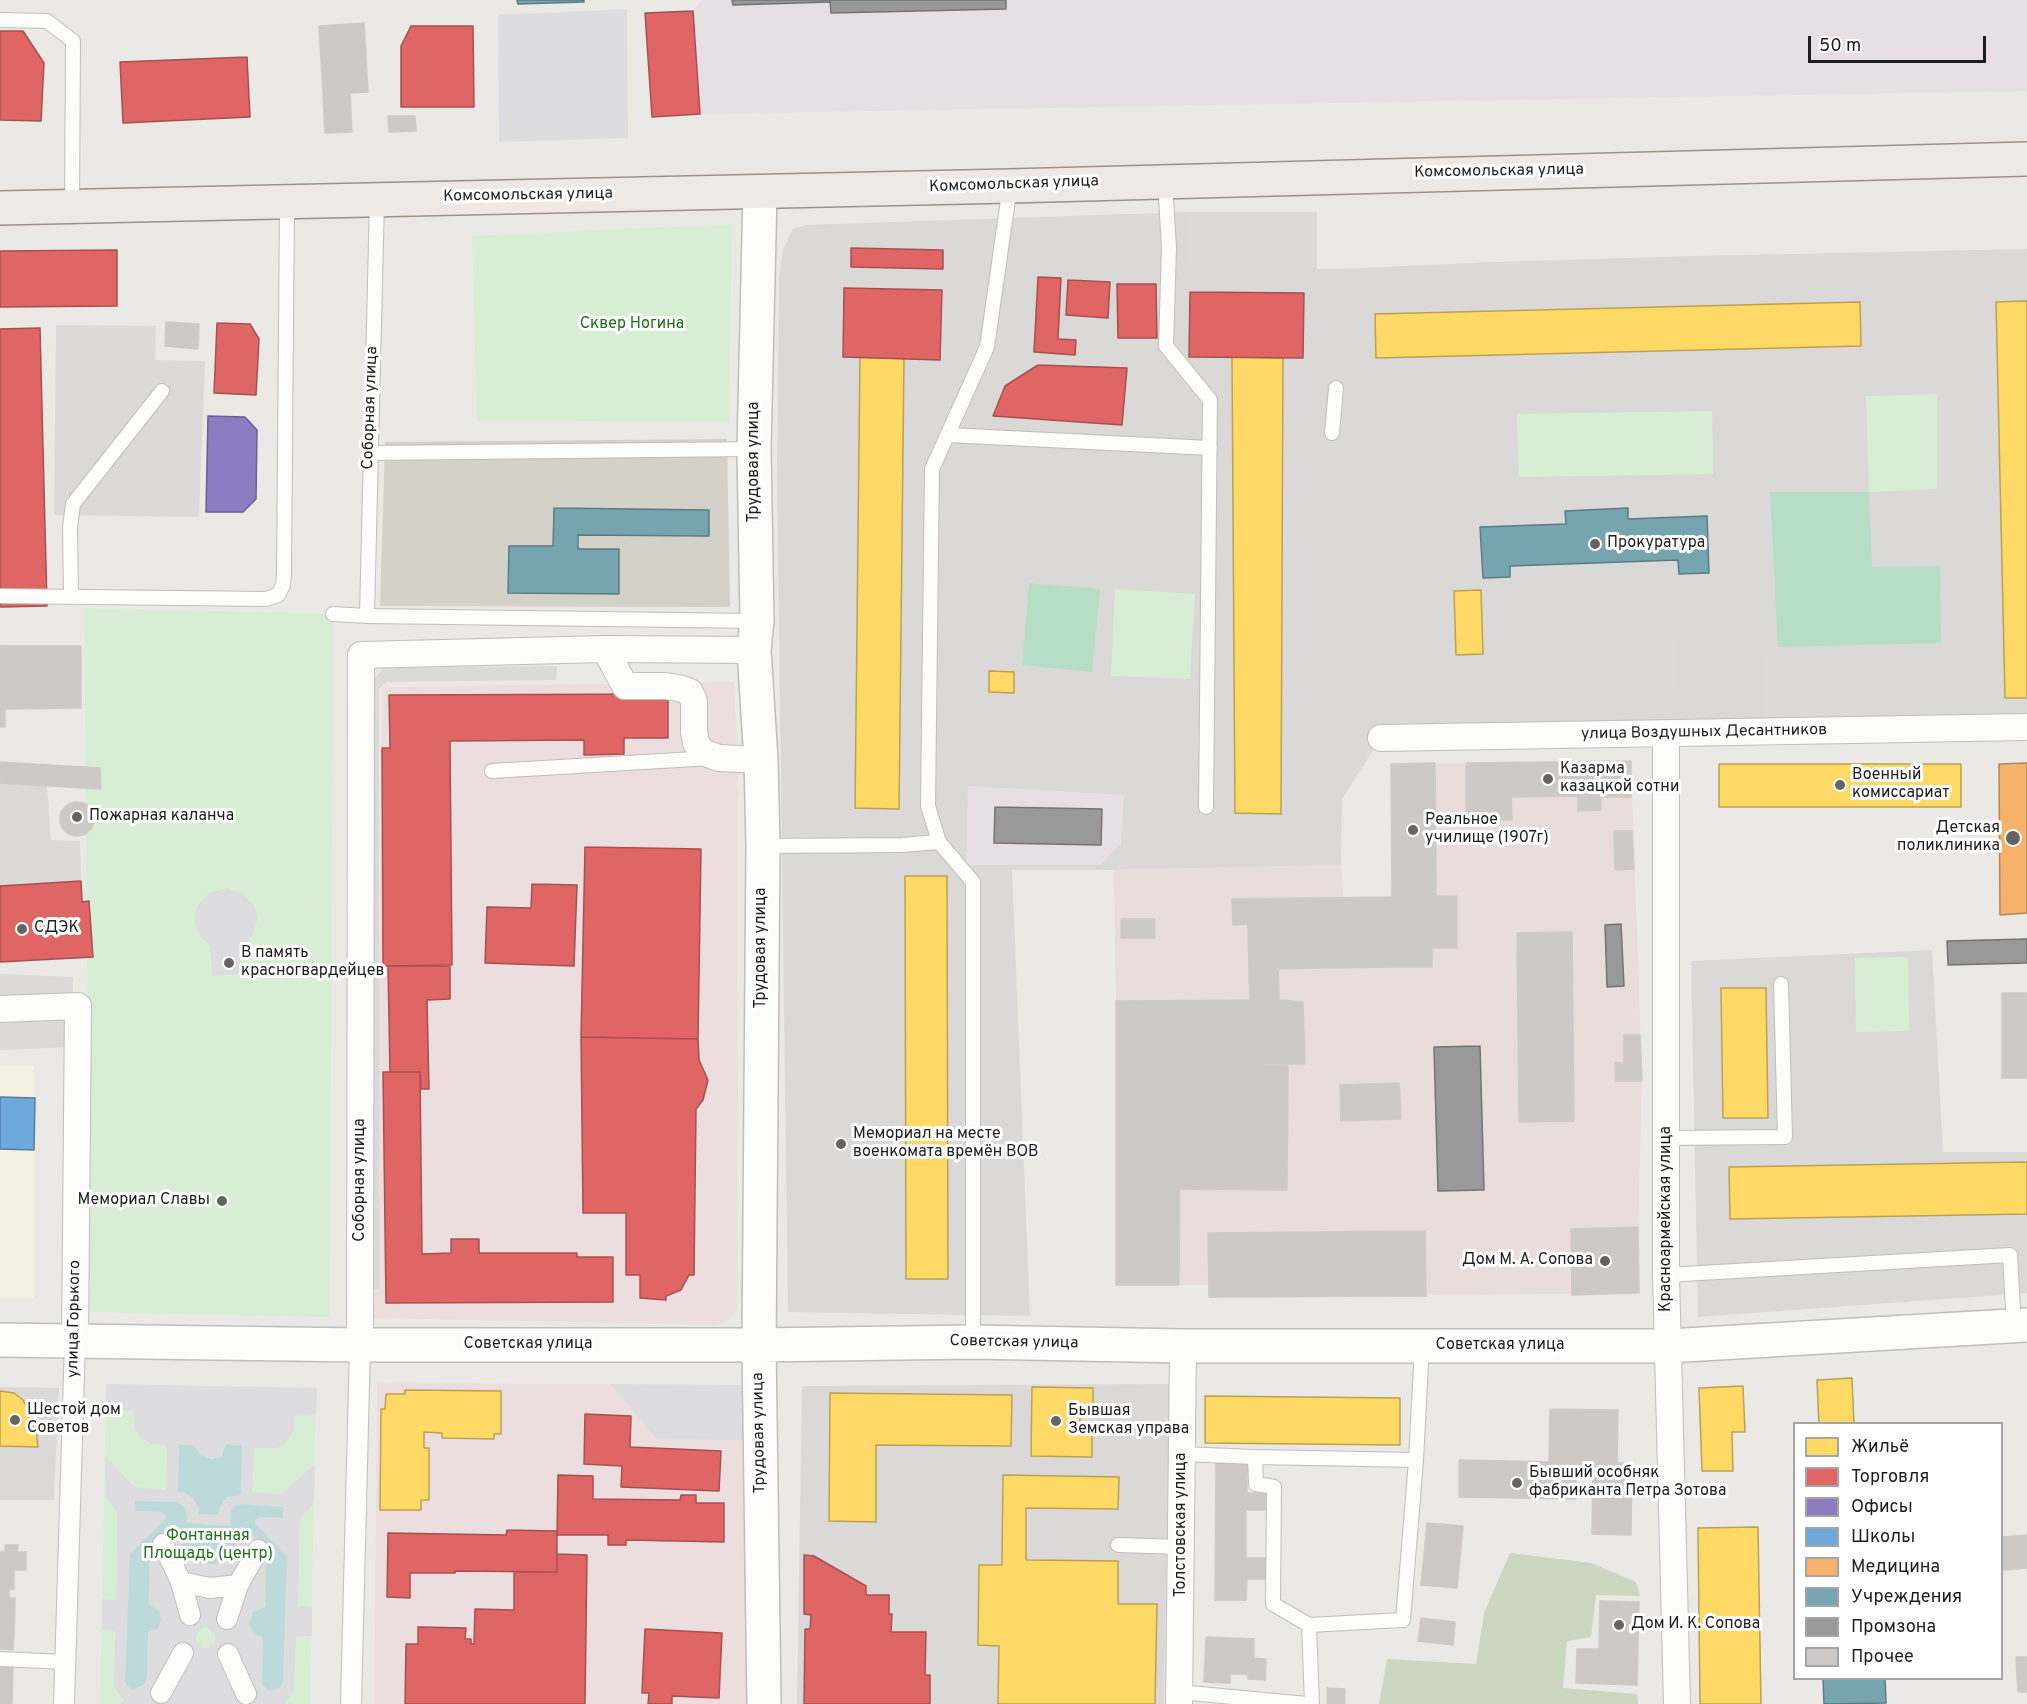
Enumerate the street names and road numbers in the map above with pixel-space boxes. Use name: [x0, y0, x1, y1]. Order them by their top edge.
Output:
street label: Комсомольская улица: [1414, 161, 1584, 183]
street label: Комсомольская улица: [929, 172, 1099, 198]
street label: Комсомольская улица: [443, 185, 613, 207]
street label: Соборная улица: [359, 346, 383, 470]
street label: Трудовая улица: [745, 401, 765, 523]
street label: улица Воздушных Десантников: [1581, 721, 1827, 745]
street label: Трудовая улица: [752, 887, 772, 1009]
street label: Соборная улица: [351, 1118, 371, 1242]
street label: Красноармейская улица: [1657, 1126, 1677, 1312]
street label: улица Горького: [64, 1260, 86, 1378]
street label: Советская улица: [949, 1332, 1079, 1354]
street label: Советская улица: [464, 1335, 592, 1355]
street label: Советская улица: [1436, 1336, 1564, 1356]
street label: Трудовая улица: [749, 1372, 771, 1494]
street label: Толстовская улица: [1172, 1453, 1192, 1597]

